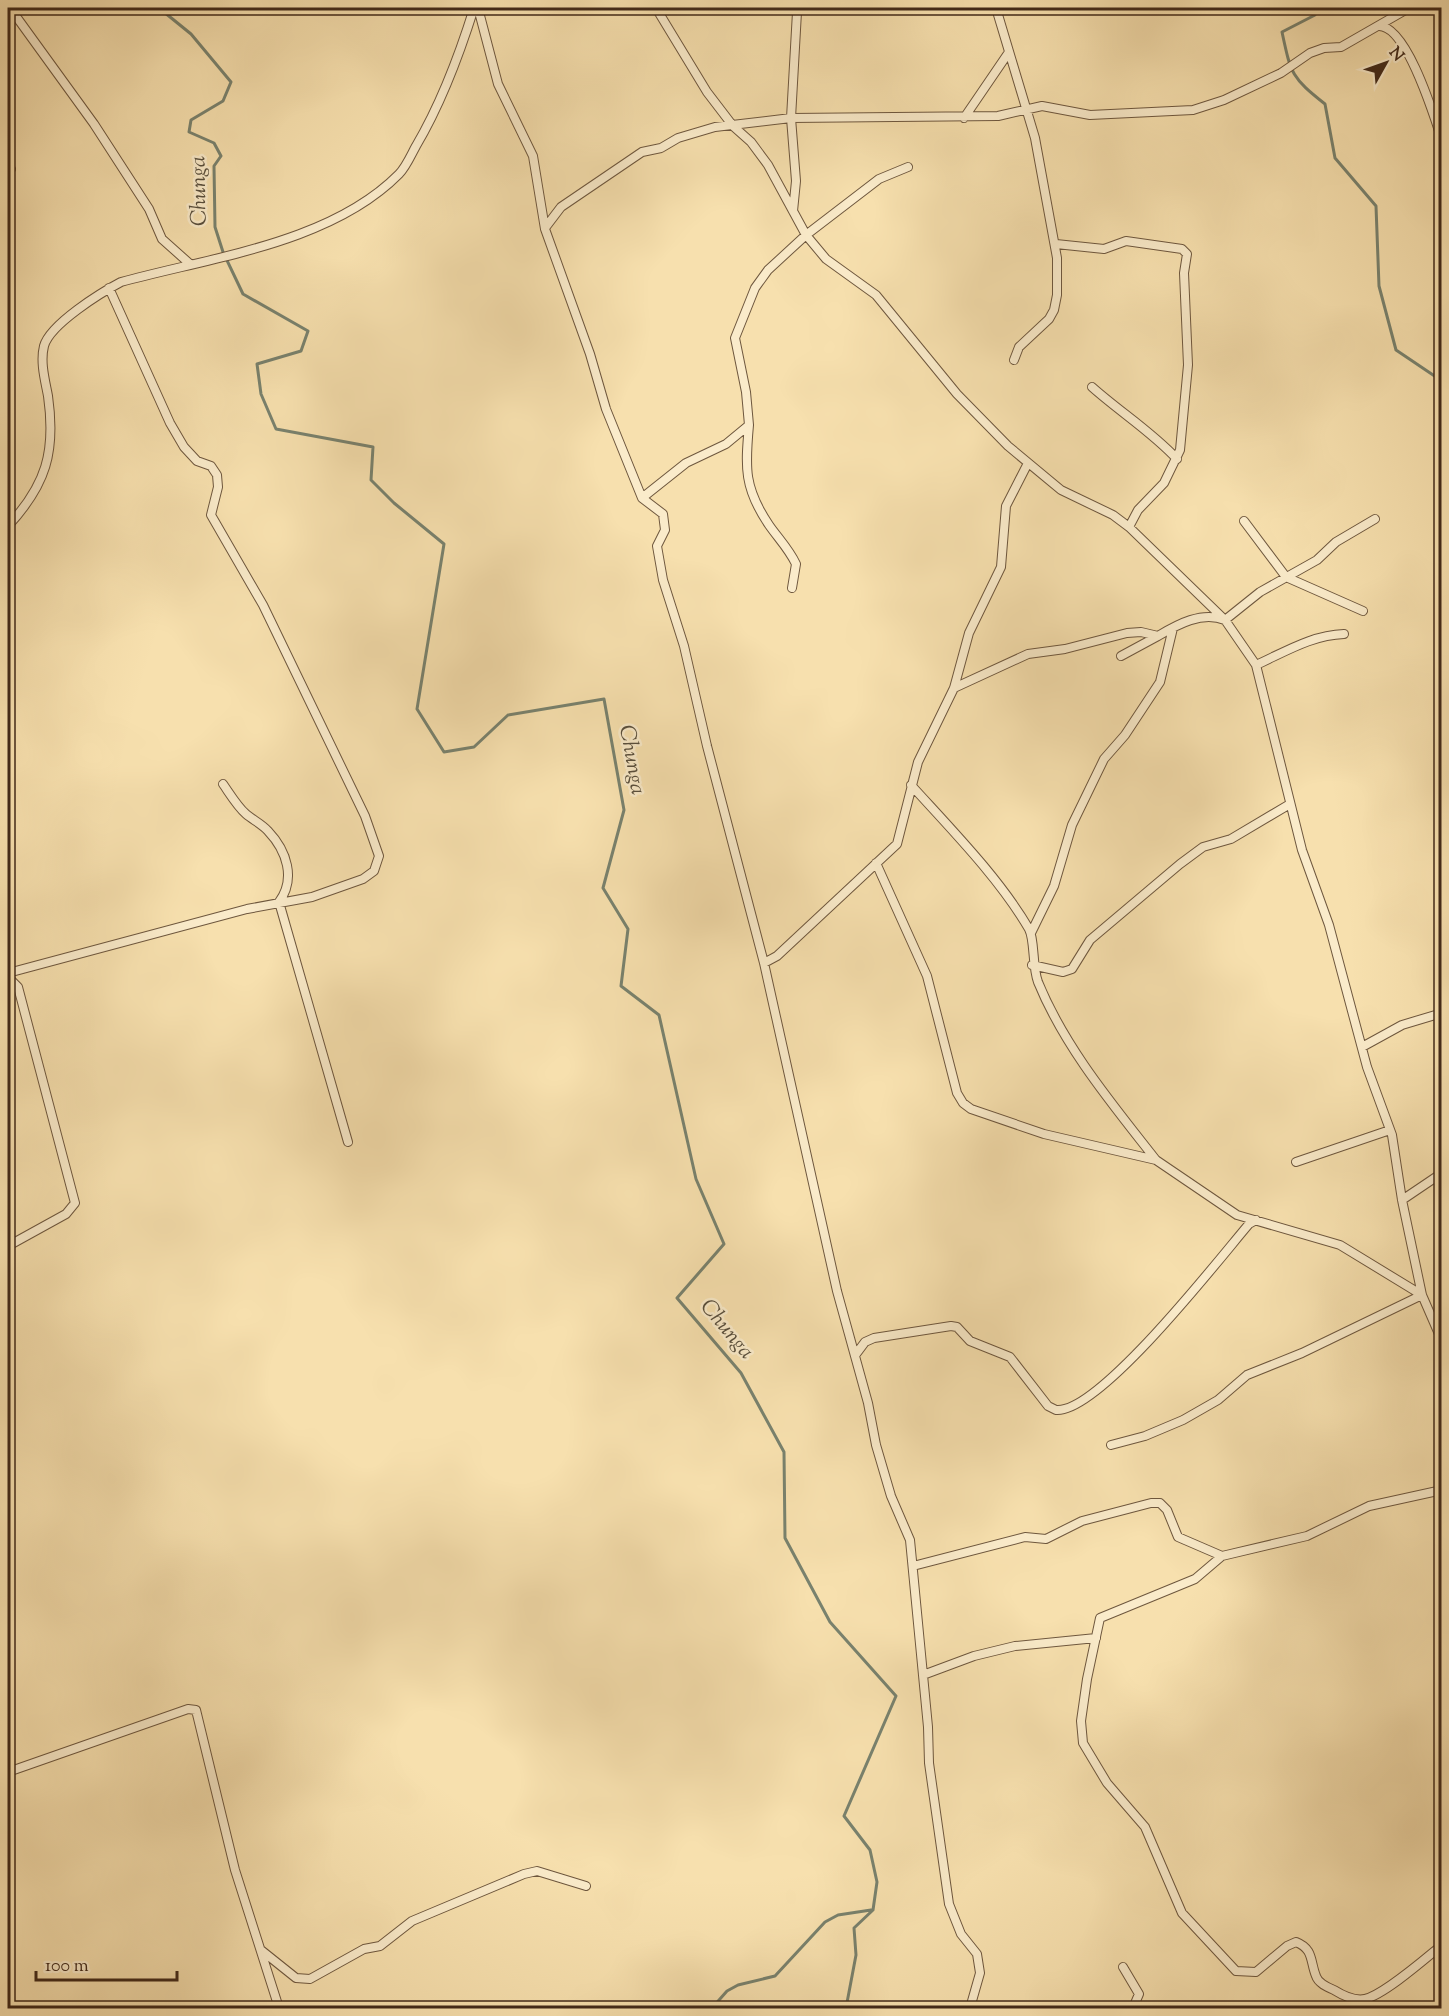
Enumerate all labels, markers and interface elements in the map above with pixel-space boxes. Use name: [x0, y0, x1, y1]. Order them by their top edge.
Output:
north arrow: [1356, 33, 1416, 93]
text: N: [1383, 43, 1409, 67]
water label: Chunga: [183, 156, 217, 226]
water label: Chunga: [609, 723, 653, 797]
water label: Chunga: [691, 1293, 761, 1367]
scale bar: [36, 1944, 177, 1982]
text: 100 m: [45, 1954, 89, 1980]

